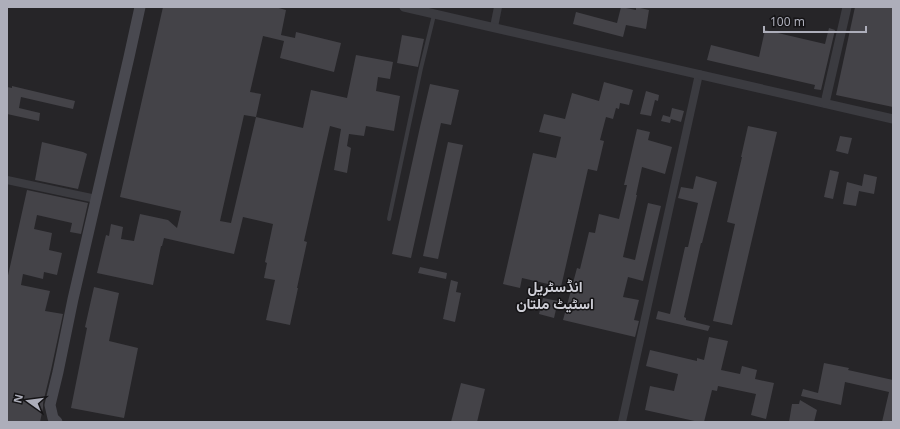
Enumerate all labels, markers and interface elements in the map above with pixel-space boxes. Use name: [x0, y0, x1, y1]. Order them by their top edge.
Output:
scale bar: [764, 8, 866, 34]
text: 100 m: [770, 13, 805, 30]
district label: انڈسٹریل اسٹیٹ ملتان: [516, 276, 594, 313]
north arrow: [8, 381, 48, 421]
text: N: [9, 392, 26, 405]

